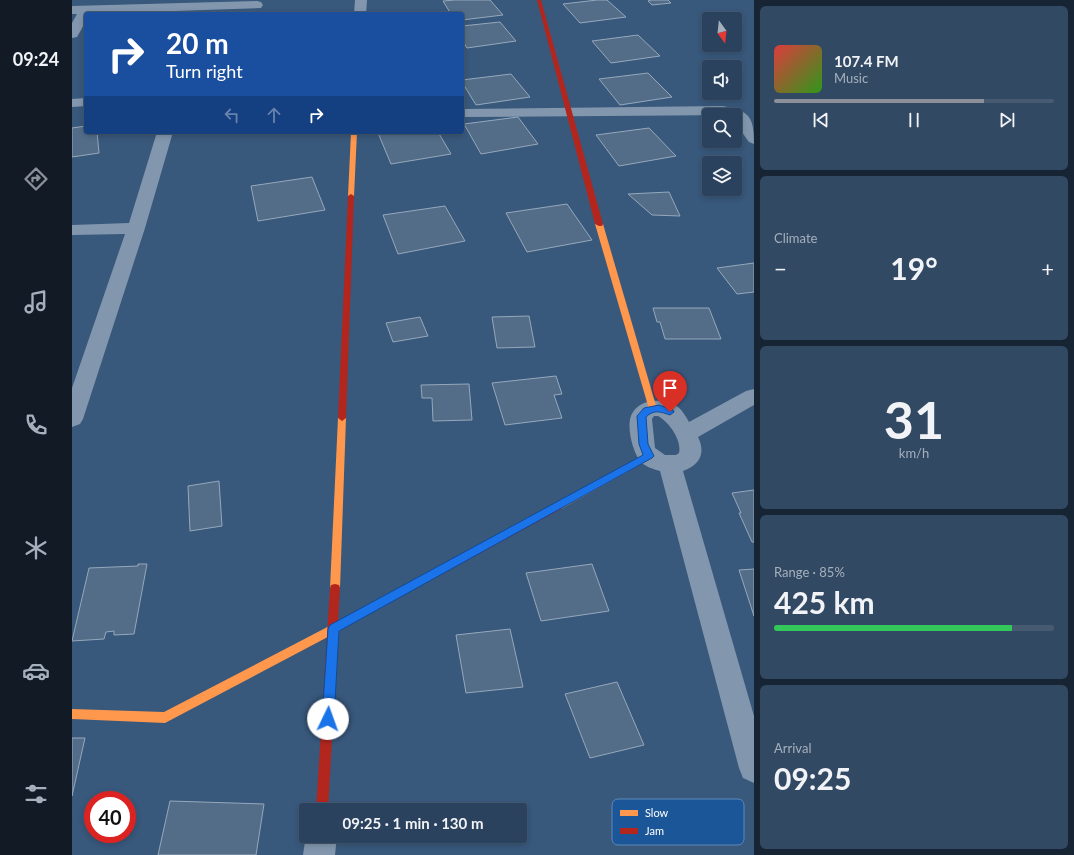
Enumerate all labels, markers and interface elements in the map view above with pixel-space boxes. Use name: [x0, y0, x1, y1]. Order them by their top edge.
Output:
north arrow: [702, 12, 742, 52]
map controls: [702, 12, 742, 196]
text: 20 m: [166, 26, 229, 60]
icon: right: [100, 28, 152, 80]
text: 09:24: [13, 48, 59, 70]
text: 107.4 FM: [834, 52, 899, 70]
text: Turn right: [166, 60, 243, 82]
button: sound: [702, 60, 742, 100]
text: Music: [834, 70, 868, 86]
icon: left: [221, 104, 243, 126]
icon: ahead: [263, 104, 285, 126]
icon: right: [305, 104, 327, 126]
button: search: [702, 108, 742, 148]
icon: previous: [810, 109, 832, 131]
icon: pause: [903, 109, 925, 131]
icon: next: [996, 109, 1018, 131]
button: layers: [702, 156, 742, 196]
icon: directions: [22, 165, 50, 193]
text: Climate: [774, 230, 817, 246]
text: 19°: [890, 250, 938, 286]
text: −: [774, 255, 787, 282]
text: +: [1041, 255, 1054, 282]
icon: music: [22, 288, 50, 316]
pin: [653, 371, 687, 412]
icon: arrive: [659, 377, 681, 399]
text: 31: [884, 388, 944, 450]
icon: phone: [22, 411, 50, 439]
text: km/h: [899, 445, 929, 461]
icon: climate: [22, 534, 50, 562]
text: Range · 85%: [774, 564, 845, 580]
text: 425 km: [774, 584, 875, 620]
icon: car: [22, 657, 50, 685]
position arrow: [307, 698, 349, 740]
text: Arrival: [774, 740, 811, 756]
text: 09:25: [774, 760, 851, 796]
icon: filters: [22, 780, 50, 808]
speed limit sign: 40: [84, 791, 136, 843]
legend: [612, 799, 744, 845]
text: Slow: [645, 806, 669, 819]
text: 09:25 · 1 min · 130 m: [343, 814, 483, 832]
text: Jam: [645, 824, 664, 837]

